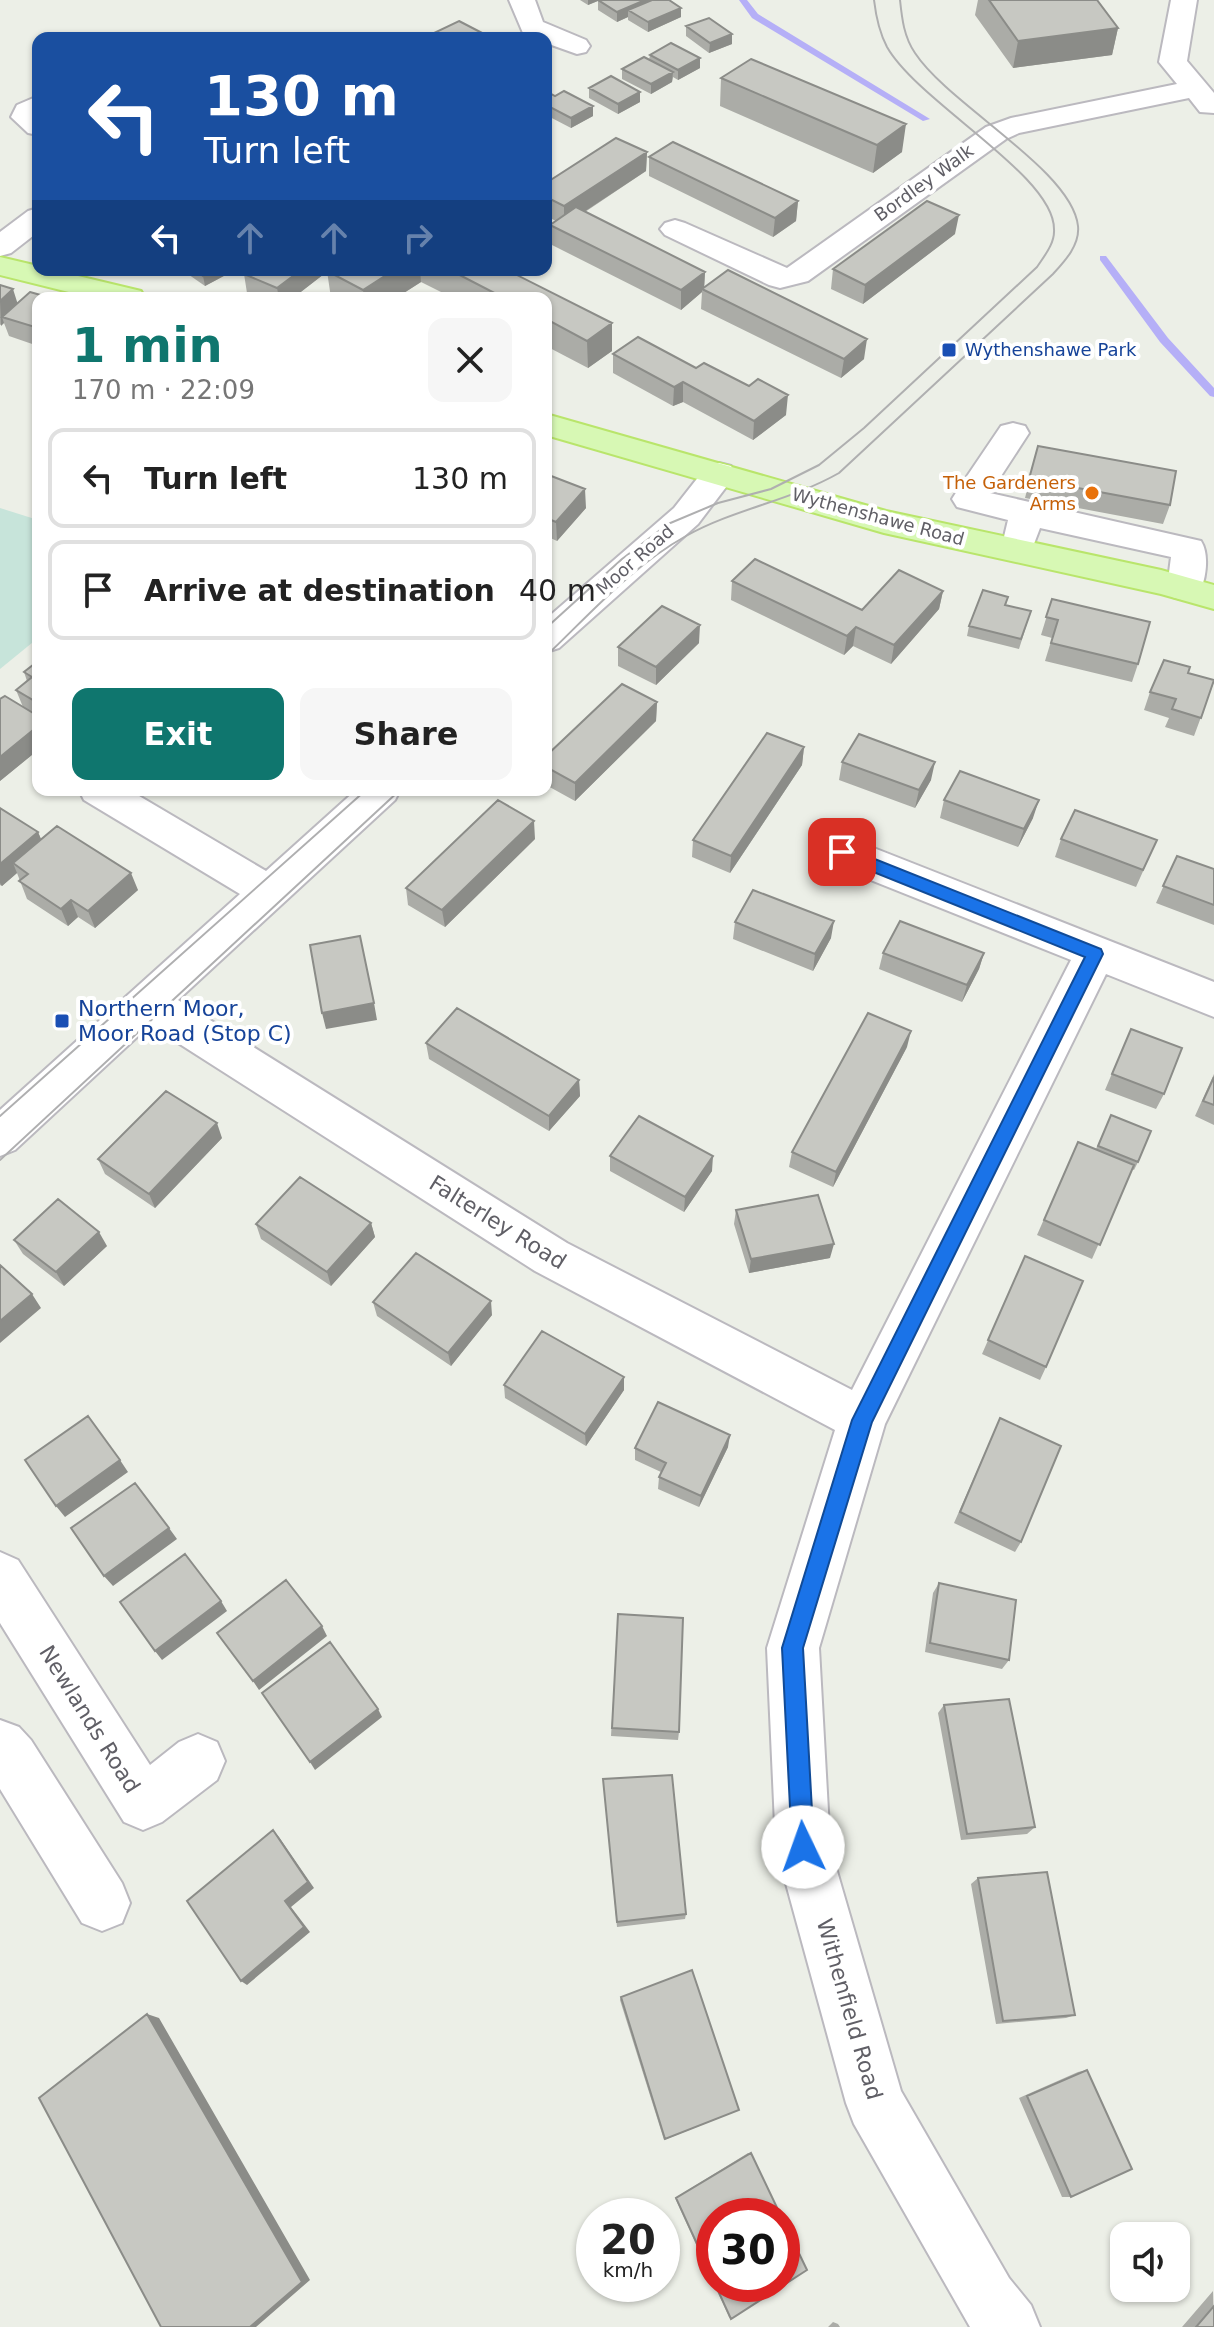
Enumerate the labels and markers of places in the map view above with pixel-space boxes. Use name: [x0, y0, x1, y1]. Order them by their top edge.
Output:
place label: Wythenshawe Park: [965, 339, 1137, 360]
marker: Wythenshawe Park: [940, 341, 958, 359]
place label: The Gardeners Arms: [942, 472, 1076, 514]
marker: The Gardeners Arms: [1083, 484, 1101, 502]
pin: [808, 818, 876, 886]
place label: Northern Moor, Moor Road (Stop C): [78, 996, 292, 1046]
marker: Northern Moor, Moor Road (Stop C): [53, 1012, 71, 1030]

